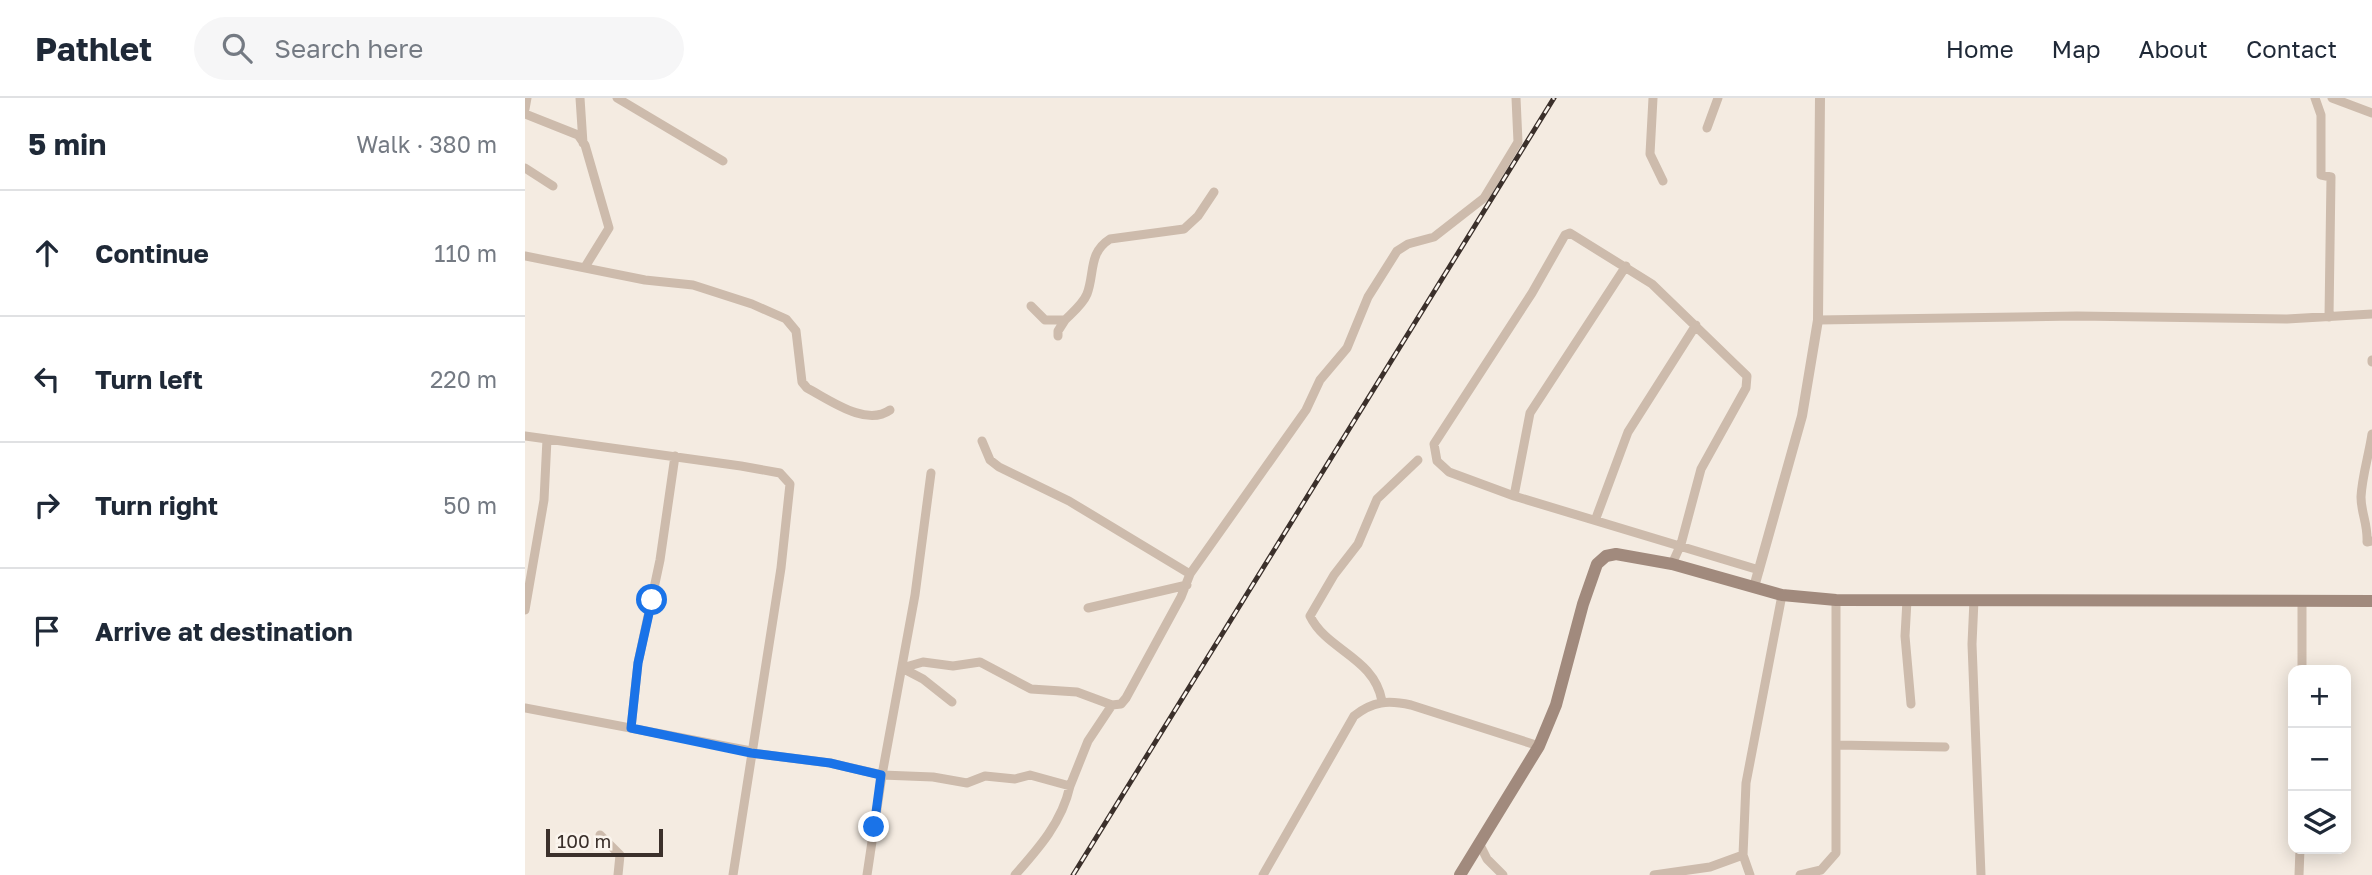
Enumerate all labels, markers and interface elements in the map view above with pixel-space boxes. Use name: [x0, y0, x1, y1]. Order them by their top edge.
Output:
search box: [194, 17, 684, 80]
text: Pathlet: [35, 29, 152, 68]
icon: search: [218, 29, 256, 67]
text: Search here: [274, 33, 423, 64]
text: Home: [1946, 34, 2014, 63]
text: Map: [2052, 34, 2101, 63]
text: About: [2139, 34, 2208, 63]
text: Contact: [2246, 34, 2337, 63]
text: 5 min: [28, 126, 106, 162]
text: Walk · 380 m: [356, 130, 497, 158]
icon: ahead: [28, 234, 66, 272]
text: Continue: [95, 238, 209, 269]
text: 110 m: [434, 239, 497, 267]
icon: left: [28, 360, 66, 398]
text: Turn left: [95, 364, 203, 395]
text: 220 m: [430, 365, 497, 393]
icon: right: [28, 486, 66, 524]
text: Turn right: [95, 490, 218, 521]
text: 50 m: [443, 491, 497, 519]
route start: [636, 584, 667, 615]
icon: arrive: [28, 612, 66, 650]
text: Arrive at destination: [95, 616, 353, 647]
map controls: [2288, 665, 2351, 854]
button: +: [2288, 665, 2351, 728]
button: −: [2288, 728, 2351, 791]
button: layers: [2288, 791, 2351, 854]
route end: [858, 811, 889, 842]
scale bar: [546, 826, 663, 858]
text: 100 m: [557, 829, 611, 852]

